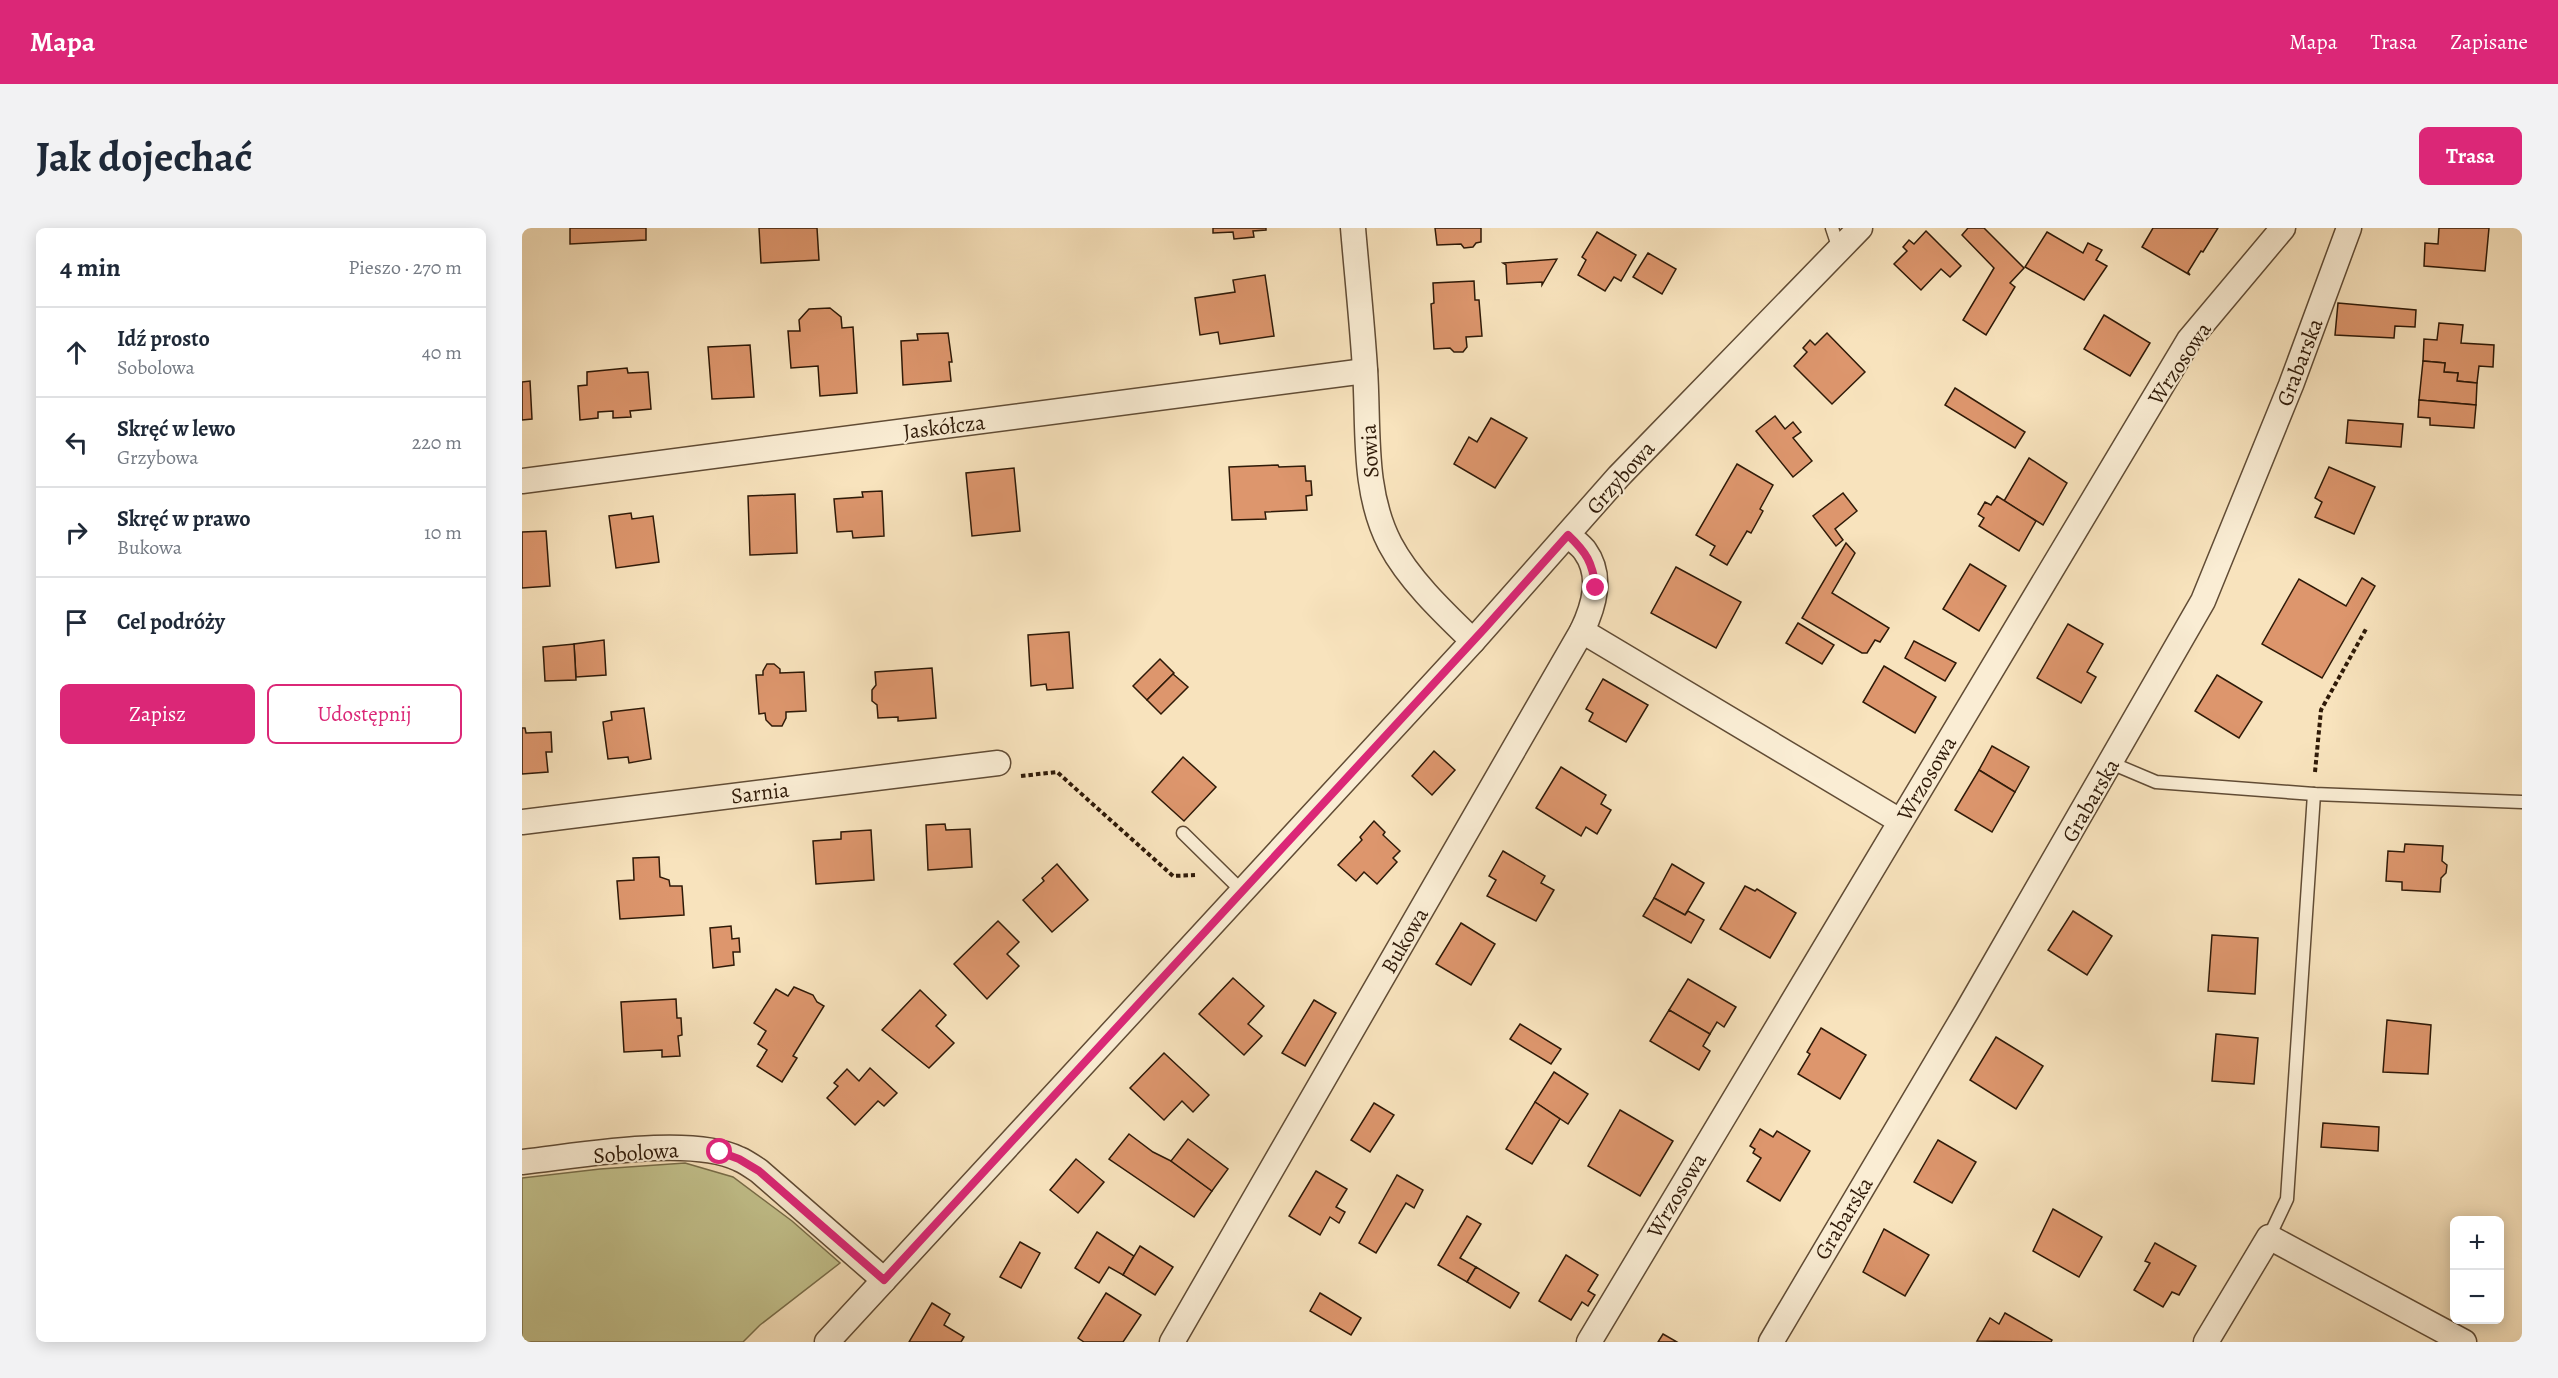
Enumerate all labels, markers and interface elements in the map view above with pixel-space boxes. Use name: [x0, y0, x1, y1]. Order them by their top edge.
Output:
text: Mapa: [30, 23, 95, 61]
text: Mapa: [2289, 28, 2337, 56]
text: Trasa: [2370, 28, 2417, 56]
text: Zapisane: [2450, 28, 2528, 56]
button: Trasa: [2419, 127, 2522, 185]
text: Jak dojechać: [36, 128, 253, 185]
text: 4 min: [60, 250, 121, 285]
text: Pieszo · 270 m: [348, 254, 462, 281]
street label: Grabarska: [2269, 313, 2331, 411]
street label: Wrzosowa: [2141, 316, 2219, 412]
text: Idź prosto: [117, 324, 210, 354]
icon: ahead: [60, 336, 93, 369]
text: 40 m: [422, 339, 462, 366]
text: Sobolowa: [117, 354, 195, 381]
street label: Jaskółcza: [901, 407, 988, 447]
text: Skręć w lewo: [117, 414, 236, 444]
street label: Sowia: [1354, 423, 1386, 479]
icon: left: [60, 426, 93, 459]
text: 220 m: [412, 429, 462, 456]
street label: Grzybowa: [1580, 434, 1662, 521]
text: Grzybowa: [117, 444, 199, 471]
text: Skręć w prawo: [117, 504, 251, 534]
icon: right: [60, 516, 93, 549]
text: 10 m: [424, 519, 462, 546]
text: Bukowa: [117, 534, 182, 561]
route end: [1582, 574, 1608, 600]
icon: arrive: [60, 606, 93, 639]
text: Cel podróży: [117, 607, 225, 637]
button: Zapisz: [60, 684, 255, 744]
button: Udostępnij: [267, 684, 462, 744]
street label: Wrzosowa: [1889, 730, 1964, 827]
street label: Grabarska: [2055, 752, 2127, 848]
street label: Sarnia: [729, 774, 792, 811]
street label: Bukowa: [1374, 901, 1436, 979]
street label: Sobolowa: [592, 1135, 681, 1171]
route start: [706, 1138, 732, 1164]
street label: Wrzosowa: [1639, 1147, 1714, 1244]
street label: Grabarska: [1807, 1171, 1881, 1266]
map controls: [2450, 1216, 2504, 1324]
button: +: [2450, 1216, 2504, 1270]
button: −: [2450, 1270, 2504, 1324]

